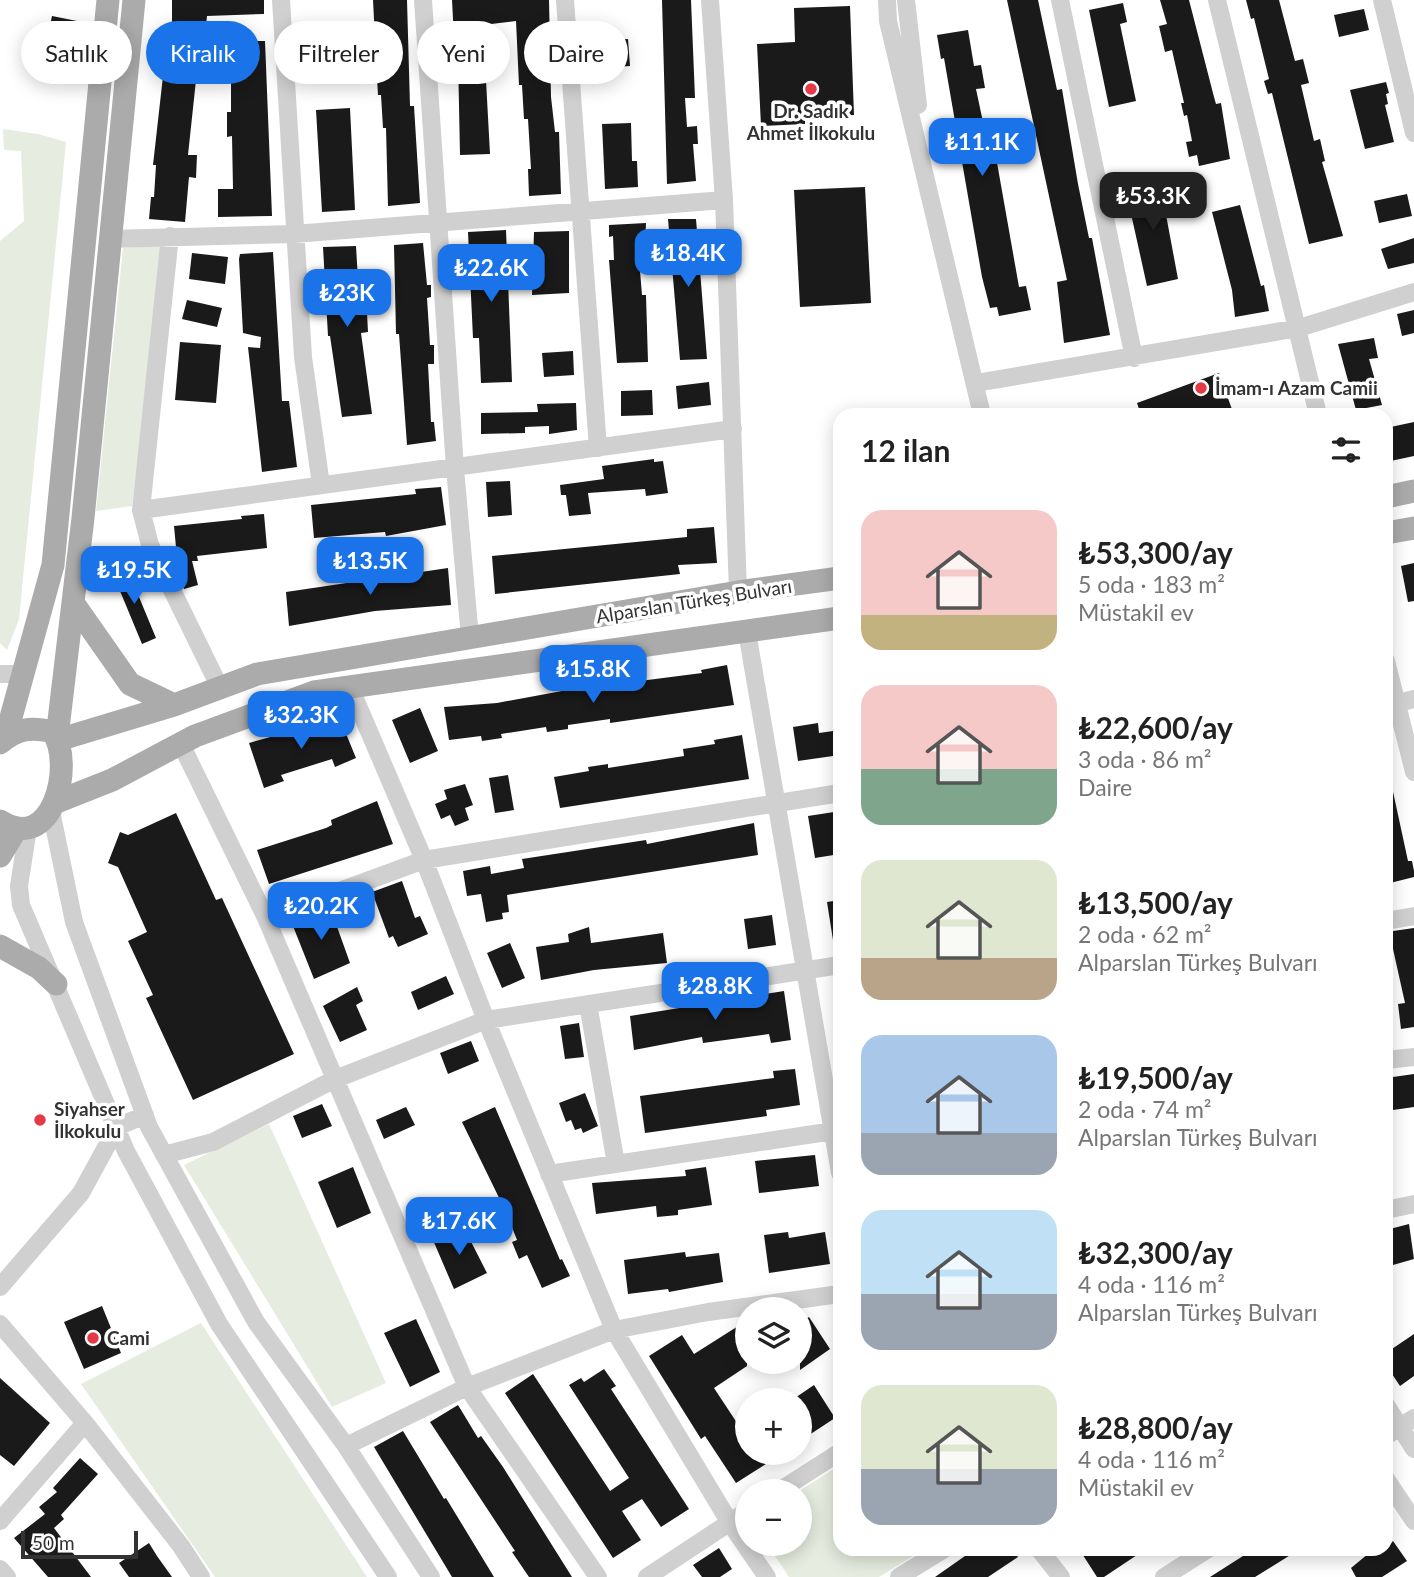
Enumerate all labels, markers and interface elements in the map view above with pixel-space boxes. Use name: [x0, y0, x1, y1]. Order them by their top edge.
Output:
chip: Satılık: [21, 21, 132, 84]
chip: Kiralık: [146, 21, 260, 84]
chip: Filtreler: [274, 21, 403, 84]
chip: Yeni: [417, 21, 510, 84]
chip: Daire: [524, 21, 628, 84]
marker: Dr. Sadık Ahmet İlkokulu: [803, 81, 819, 97]
place label: Dr. Sadık Ahmet İlkokulu: [746, 99, 875, 144]
pin: ₺11.1K: [925, 118, 1039, 178]
text: ₺11.1K: [945, 127, 1019, 155]
pin: ₺53.3K: [1096, 173, 1210, 232]
text: ₺53.3K: [1116, 181, 1190, 209]
pin: ₺18.4K: [631, 230, 745, 289]
text: ₺18.4K: [651, 238, 725, 266]
pin: ₺22.6K: [434, 244, 548, 304]
text: ₺22.6K: [454, 253, 528, 281]
pin: ₺23K: [306, 270, 388, 329]
text: ₺23K: [319, 278, 375, 306]
place label: İmam-ı Azam Camii: [1215, 376, 1378, 399]
marker: İmam-ı Azam Camii: [1193, 380, 1209, 396]
icon: filters: [1327, 431, 1365, 469]
text: 12 ilan: [861, 432, 950, 468]
text: ₺53,300/ay: [1078, 534, 1233, 570]
pin: ₺13.5K: [313, 538, 427, 597]
icon: home: [917, 538, 1001, 622]
pin: ₺19.5K: [77, 546, 191, 606]
text: ₺13.5K: [333, 546, 407, 574]
text: ₺19.5K: [97, 555, 171, 583]
text: 5 oda · 183 m²: [1078, 570, 1225, 598]
street label: Alparslan Türkeş Bulvarı: [594, 574, 793, 627]
text: Müstakil ev: [1078, 598, 1194, 626]
pin: ₺15.8K: [536, 646, 650, 705]
text: ₺15.8K: [556, 654, 630, 682]
pin: ₺32.3K: [244, 692, 358, 751]
text: ₺32.3K: [264, 700, 338, 728]
text: ₺22,600/ay: [1078, 709, 1233, 745]
icon: home: [917, 713, 1001, 797]
text: 3 oda · 86 m²: [1078, 745, 1212, 773]
text: Daire: [1078, 773, 1132, 801]
pin: ₺20.2K: [264, 883, 378, 942]
text: ₺13,500/ay: [1078, 884, 1233, 920]
icon: home: [917, 888, 1001, 972]
text: ₺20.2K: [284, 891, 358, 919]
text: 2 oda · 62 m²: [1078, 920, 1212, 948]
text: Alparslan Türkeş Bulvarı: [1078, 948, 1318, 976]
pin: ₺28.8K: [658, 962, 772, 1022]
text: ₺28.8K: [678, 971, 752, 999]
text: ₺19,500/ay: [1078, 1059, 1233, 1095]
icon: home: [917, 1063, 1001, 1147]
text: 2 oda · 74 m²: [1078, 1095, 1212, 1123]
place label: Siyahser İlkokulu: [54, 1097, 126, 1142]
marker: Siyahser İlkokulu: [32, 1112, 48, 1128]
text: Alparslan Türkeş Bulvarı: [1078, 1123, 1318, 1151]
pin: ₺17.6K: [402, 1198, 516, 1257]
text: ₺17.6K: [422, 1206, 496, 1234]
text: ₺32,300/ay: [1078, 1234, 1233, 1270]
icon: home: [917, 1238, 1001, 1322]
text: 4 oda · 116 m²: [1078, 1270, 1225, 1298]
map controls: [735, 1297, 812, 1556]
button: layers: [735, 1297, 812, 1374]
text: Alparslan Türkeş Bulvarı: [1078, 1298, 1318, 1326]
place label: Cami: [107, 1326, 150, 1349]
marker: Cami: [85, 1330, 101, 1346]
button: +: [735, 1388, 812, 1465]
text: ₺28,800/ay: [1078, 1409, 1233, 1445]
icon: home: [917, 1413, 1001, 1497]
text: 4 oda · 116 m²: [1078, 1445, 1225, 1473]
text: Müstakil ev: [1078, 1473, 1194, 1501]
button: −: [735, 1479, 812, 1556]
scale bar: [21, 1528, 138, 1560]
text: 50 m: [32, 1531, 75, 1554]

